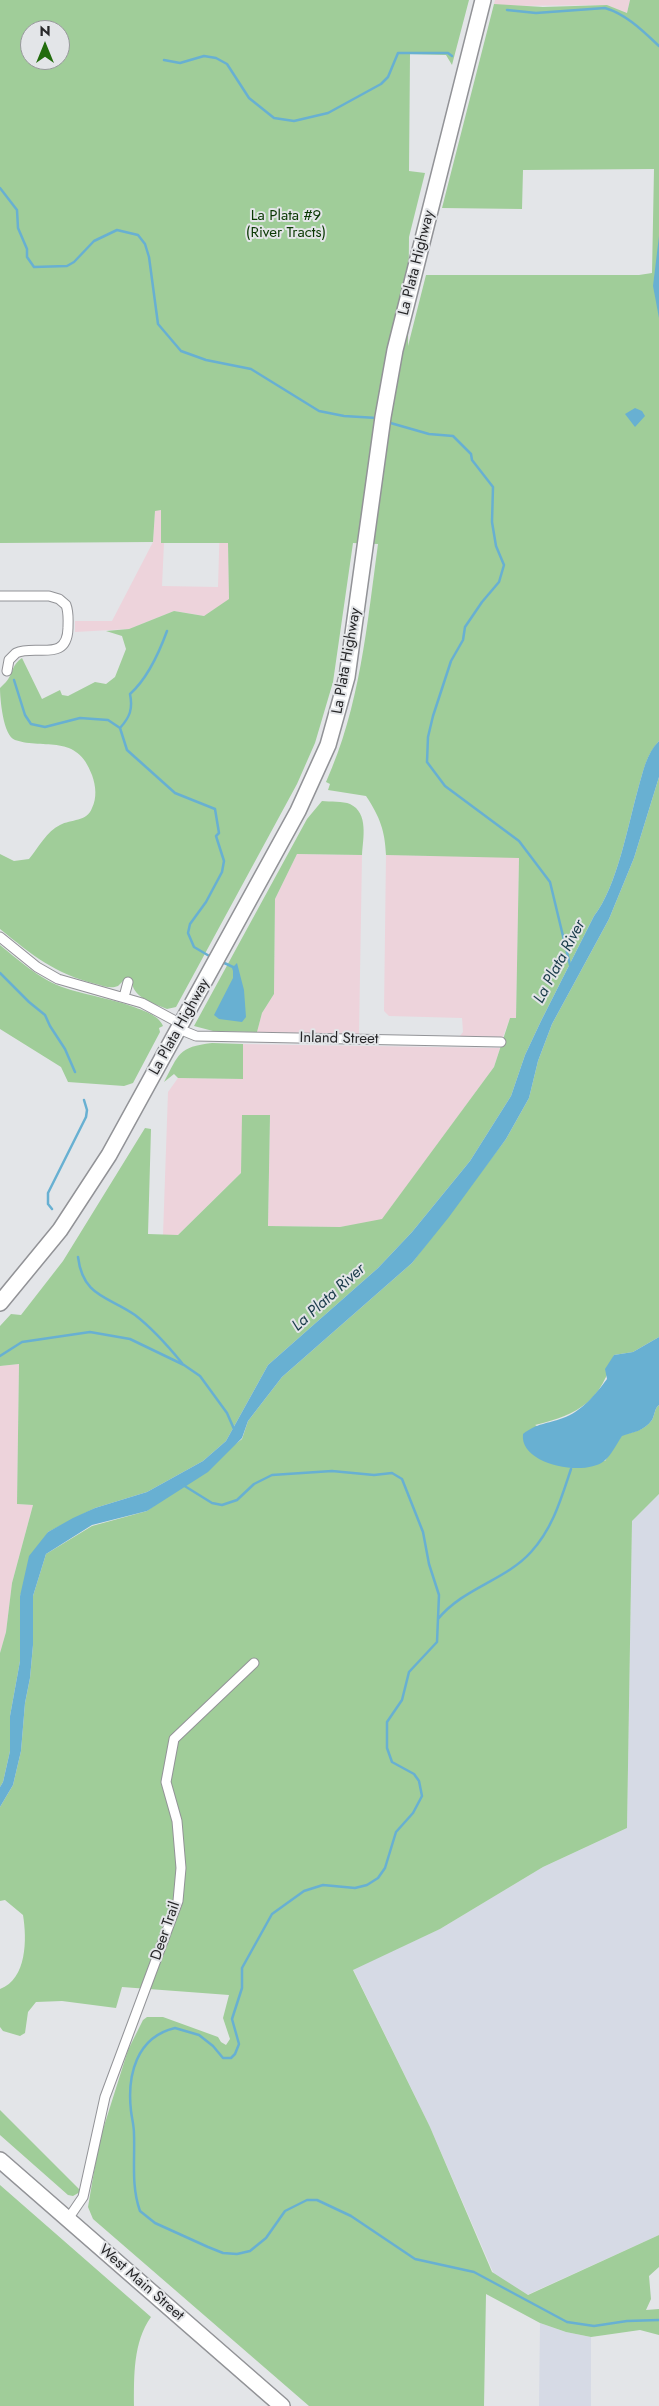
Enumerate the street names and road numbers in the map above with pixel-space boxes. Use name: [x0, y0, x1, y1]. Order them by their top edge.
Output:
street label: La Plata Highway: [395, 209, 439, 317]
street label: La Plata Highway: [329, 606, 365, 716]
street label: La Plata Highway: [146, 976, 214, 1078]
street label: Inland Street: [299, 1029, 379, 1049]
street label: Deer Trail: [148, 1899, 184, 1963]
street label: West Main Street: [95, 2241, 187, 2325]

